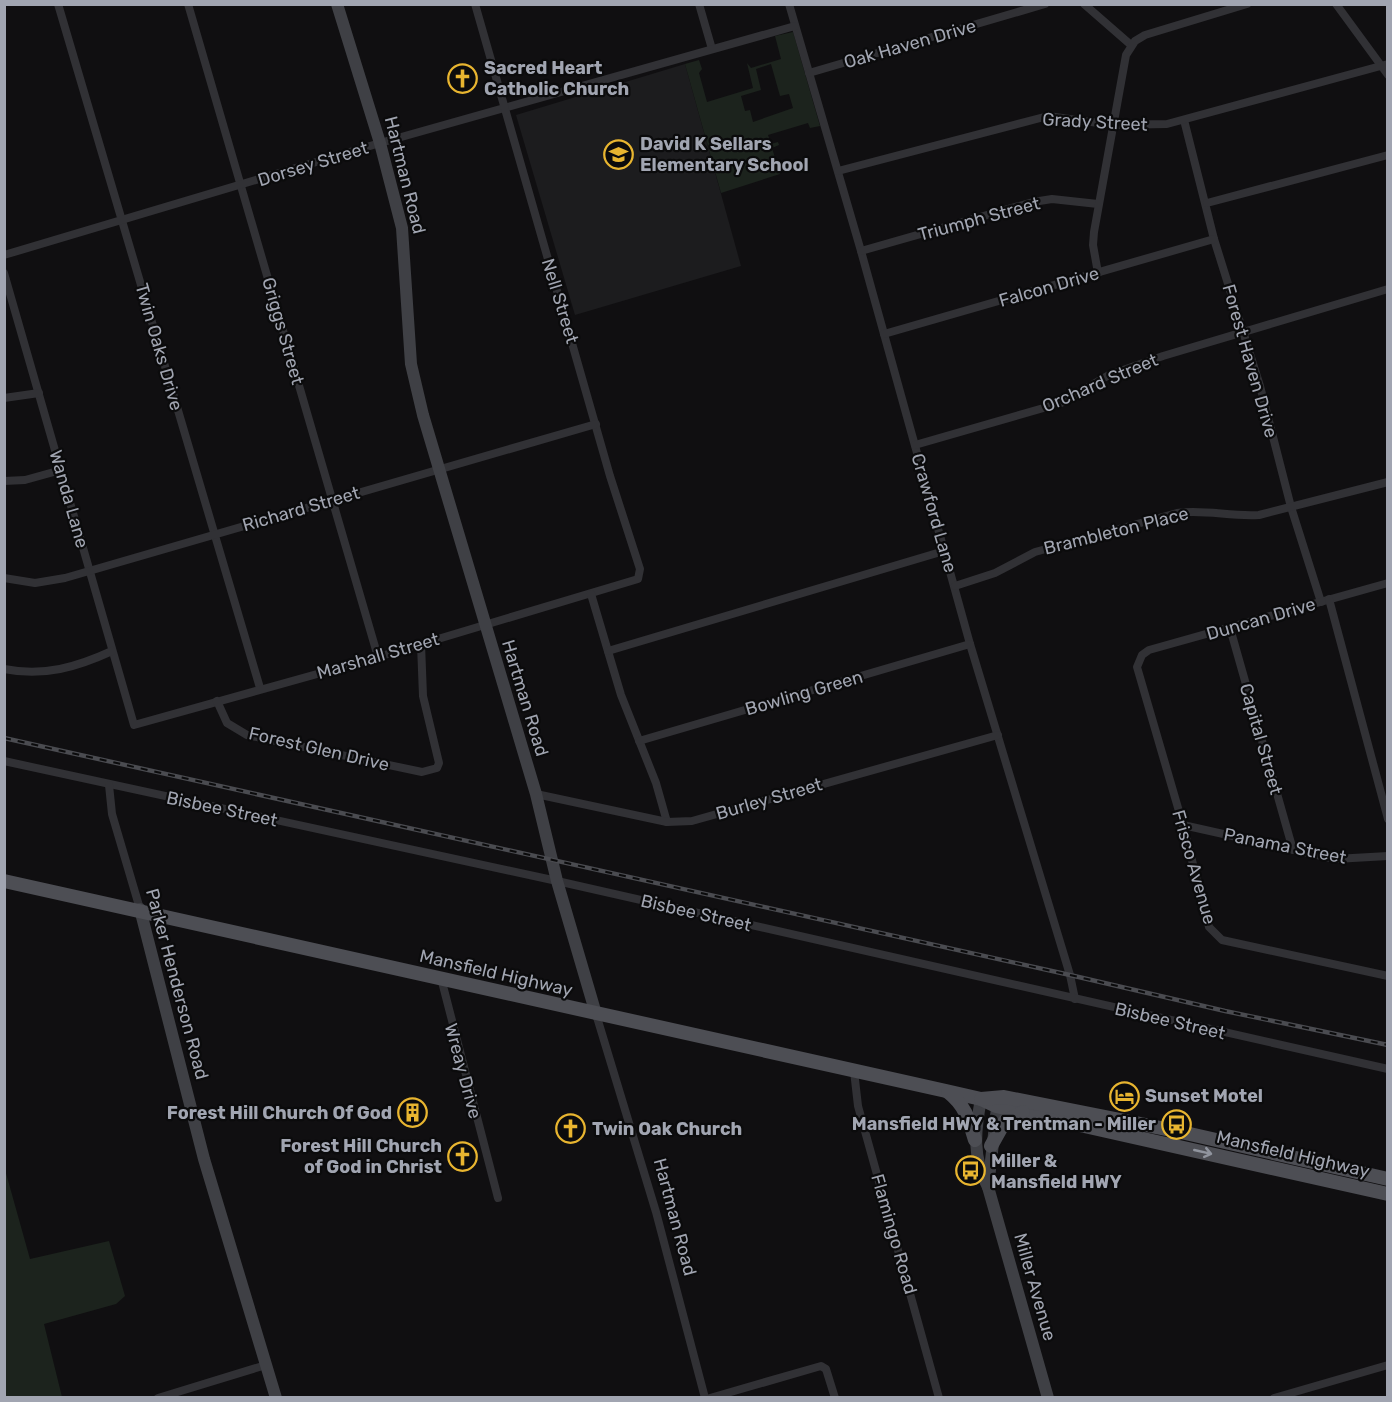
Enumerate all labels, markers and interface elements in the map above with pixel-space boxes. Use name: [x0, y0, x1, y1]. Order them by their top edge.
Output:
street label: Oak Haven Drive: [841, 15, 979, 73]
place label: Sacred Heart Catholic Church: [484, 57, 629, 100]
church icon: Sacred Heart Catholic Church: [447, 62, 479, 94]
street label: Grady Street: [1042, 108, 1148, 136]
street label: Hartman Road: [380, 114, 430, 236]
place label: David K Sellars Elementary School: [640, 133, 809, 176]
street label: Dorsey Street: [255, 137, 371, 191]
school or university icon: David K Sellars Elementary School: [603, 138, 635, 170]
street label: Triumph Street: [916, 192, 1042, 246]
street label: Nell Street: [537, 256, 583, 346]
street label: Falcon Drive: [996, 262, 1102, 312]
street label: Griggs Street: [257, 275, 309, 387]
street label: Twin Oaks Drive: [130, 281, 188, 413]
street label: Forest Haven Drive: [1218, 282, 1282, 440]
street label: Orchard Street: [1039, 349, 1161, 417]
street label: Wanda Lane: [45, 447, 93, 551]
street label: Crawford Lane: [906, 451, 962, 575]
street label: Richard Street: [240, 482, 362, 536]
street label: Brambleton Place: [1041, 502, 1191, 560]
street label: Duncan Drive: [1204, 593, 1318, 645]
street label: Marshall Street: [314, 628, 442, 684]
street label: Hartman Road: [497, 637, 553, 759]
street label: Bowling Green: [743, 666, 865, 720]
street label: Capital Street: [1235, 681, 1287, 797]
street label: Forest Glen Drive: [247, 722, 391, 776]
street label: Burley Street: [713, 773, 825, 825]
street label: Bisbee Street: [165, 787, 279, 831]
street label: Frisco Avenue: [1167, 807, 1221, 927]
street label: Panama Street: [1222, 823, 1348, 869]
street label: Parker Henderson Road: [141, 886, 213, 1082]
street label: Bisbee Street: [639, 890, 753, 936]
street label: Mansfield Highway: [417, 945, 575, 1001]
street label: Bisbee Street: [1113, 998, 1227, 1044]
street label: Wreay Drive: [440, 1021, 486, 1121]
hotel icon: Sunset Motel: [1108, 1080, 1140, 1112]
place label: Sunset Motel: [1145, 1085, 1263, 1107]
building icon: Forest Hill Church Of God: [397, 1097, 429, 1129]
place label: Forest Hill Church Of God: [167, 1102, 392, 1124]
bus stop icon: Mansfield HWY & Trentman - Miller: [1161, 1108, 1193, 1140]
church icon: Twin Oak Church: [555, 1113, 587, 1145]
place label: Mansfield HWY & Trentman - Miller: [852, 1113, 1156, 1135]
place label: Twin Oak Church: [592, 1118, 742, 1140]
street label: Mansfield Highway: [1214, 1126, 1372, 1182]
place label: Forest Hill Church of God in Christ: [280, 1135, 442, 1178]
church icon: Forest Hill Church of God in Christ: [447, 1140, 479, 1172]
one-way arrow: [1193, 1147, 1212, 1159]
place label: Miller & Mansfield HWY: [991, 1150, 1122, 1193]
bus stop icon: Miller & Mansfield HWY: [954, 1155, 986, 1187]
street label: Hartman Road: [649, 1156, 701, 1278]
street label: Flamingo Road: [866, 1171, 922, 1297]
street label: Miller Avenue: [1009, 1231, 1061, 1343]

